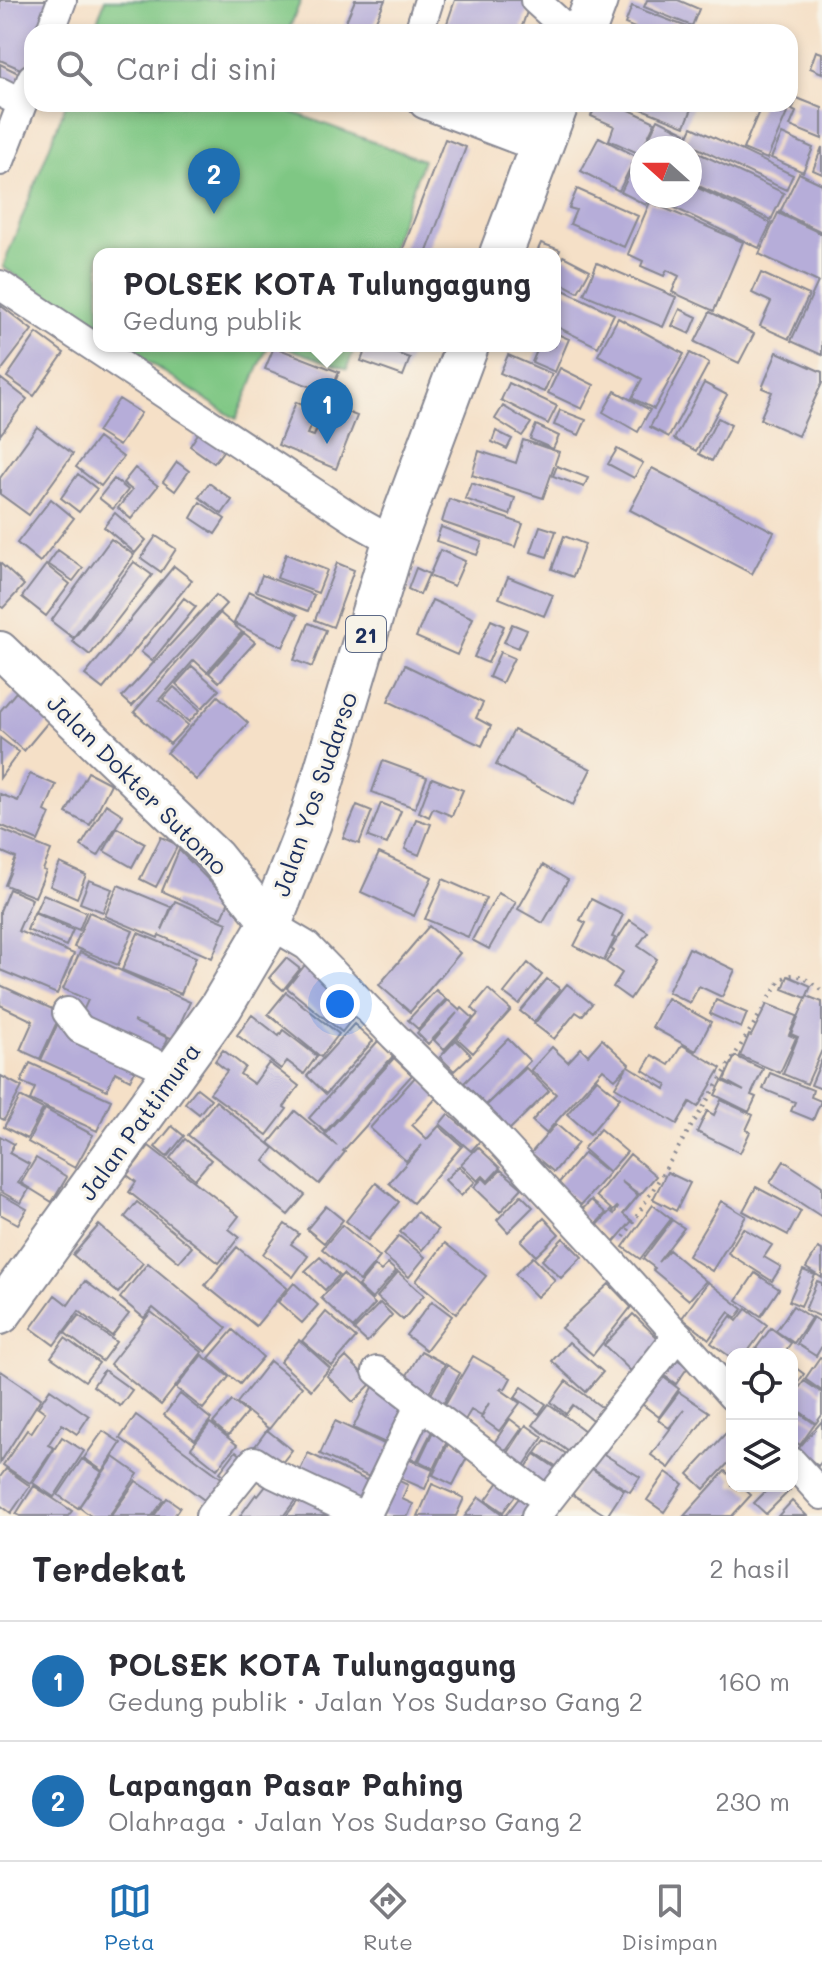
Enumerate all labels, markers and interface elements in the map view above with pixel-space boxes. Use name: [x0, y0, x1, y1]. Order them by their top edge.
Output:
search box: [24, 24, 798, 112]
icon: search: [52, 46, 96, 90]
text: Cari di sini: [116, 48, 277, 88]
north arrow: [630, 136, 702, 208]
pin: 2: [188, 148, 240, 214]
popup: [93, 248, 561, 352]
text: POLSEK KOTA Tulungagung: [123, 263, 531, 303]
text: Gedung publik: [123, 303, 302, 337]
pin: 1: [301, 378, 353, 444]
road number: 21: [346, 616, 386, 652]
street label: Jalan Dokter Sutomo: [41, 687, 235, 881]
street label: Jalan Yos Sudarso: [264, 688, 364, 900]
your location: [320, 984, 360, 1024]
street label: Jalan Pattimura: [71, 1036, 207, 1206]
map controls: [726, 1348, 798, 1492]
button: locate: [726, 1348, 798, 1420]
button: layers: [726, 1420, 798, 1492]
text: Terdekat: [32, 1546, 186, 1591]
text: 2 hasil: [709, 1551, 790, 1585]
text: POLSEK KOTA Tulungagung: [108, 1644, 516, 1684]
text: 1: [52, 1664, 64, 1698]
text: 160 m: [718, 1664, 790, 1698]
text: Gedung publik · Jalan Yos Sudarso Gang 2: [108, 1684, 643, 1718]
text: Lapangan Pasar Pahing: [108, 1764, 463, 1804]
text: 2: [51, 1784, 65, 1818]
text: 230 m: [715, 1784, 790, 1818]
text: Olahraga · Jalan Yos Sudarso Gang 2: [108, 1804, 583, 1838]
tab: Peta: [104, 1879, 155, 1956]
tab: Rute: [363, 1879, 413, 1956]
tab: Disimpan: [621, 1879, 718, 1956]

